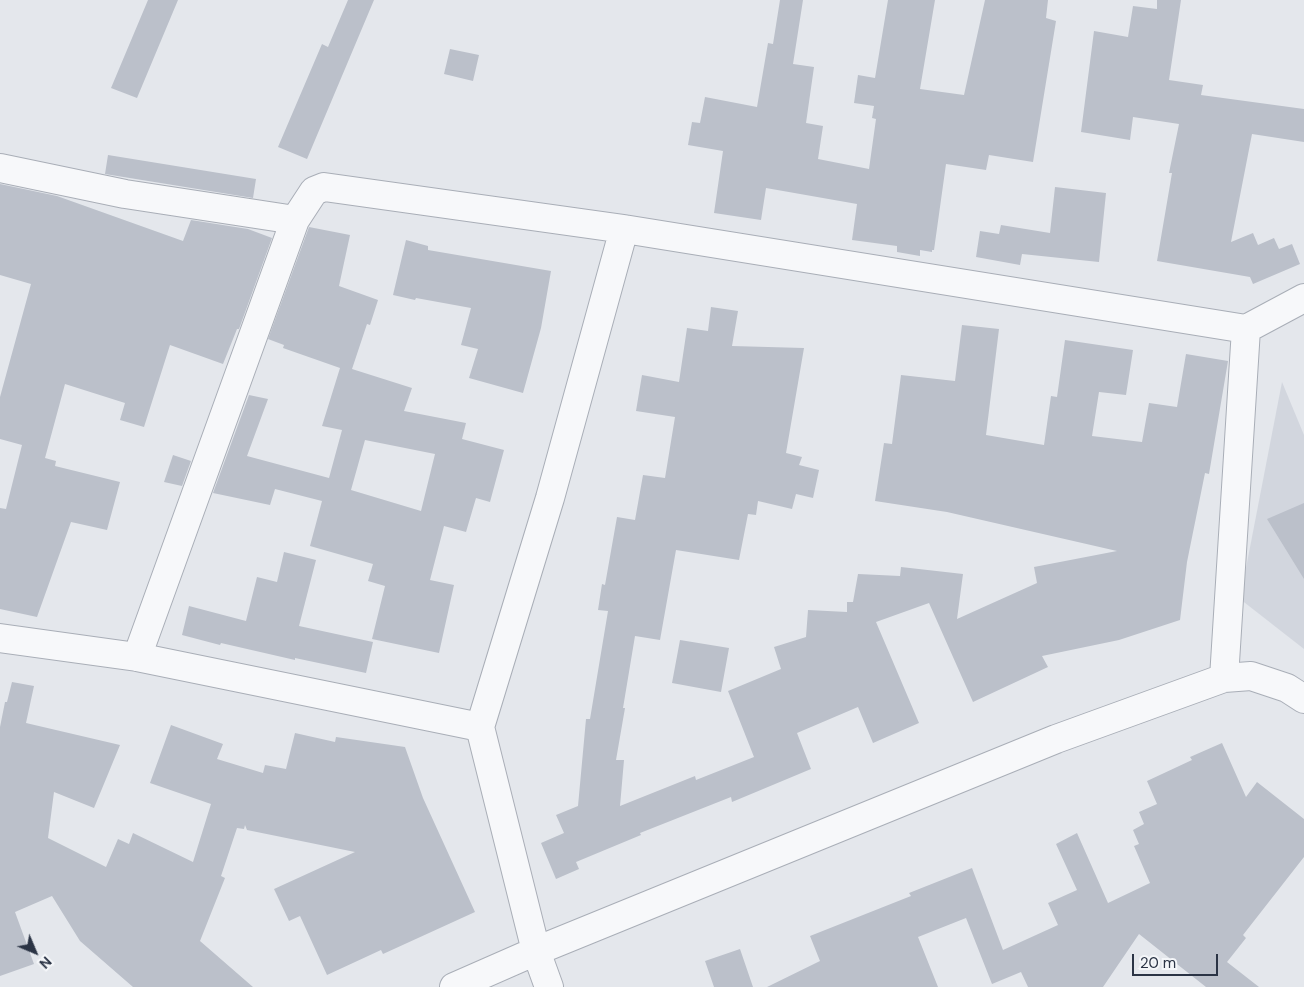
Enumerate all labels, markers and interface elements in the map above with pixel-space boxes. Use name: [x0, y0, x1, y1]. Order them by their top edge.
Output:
north arrow: [10, 927, 60, 977]
scale bar: [1134, 944, 1220, 976]
text: N: [36, 953, 56, 973]
text: 20 m: [1140, 953, 1176, 973]

